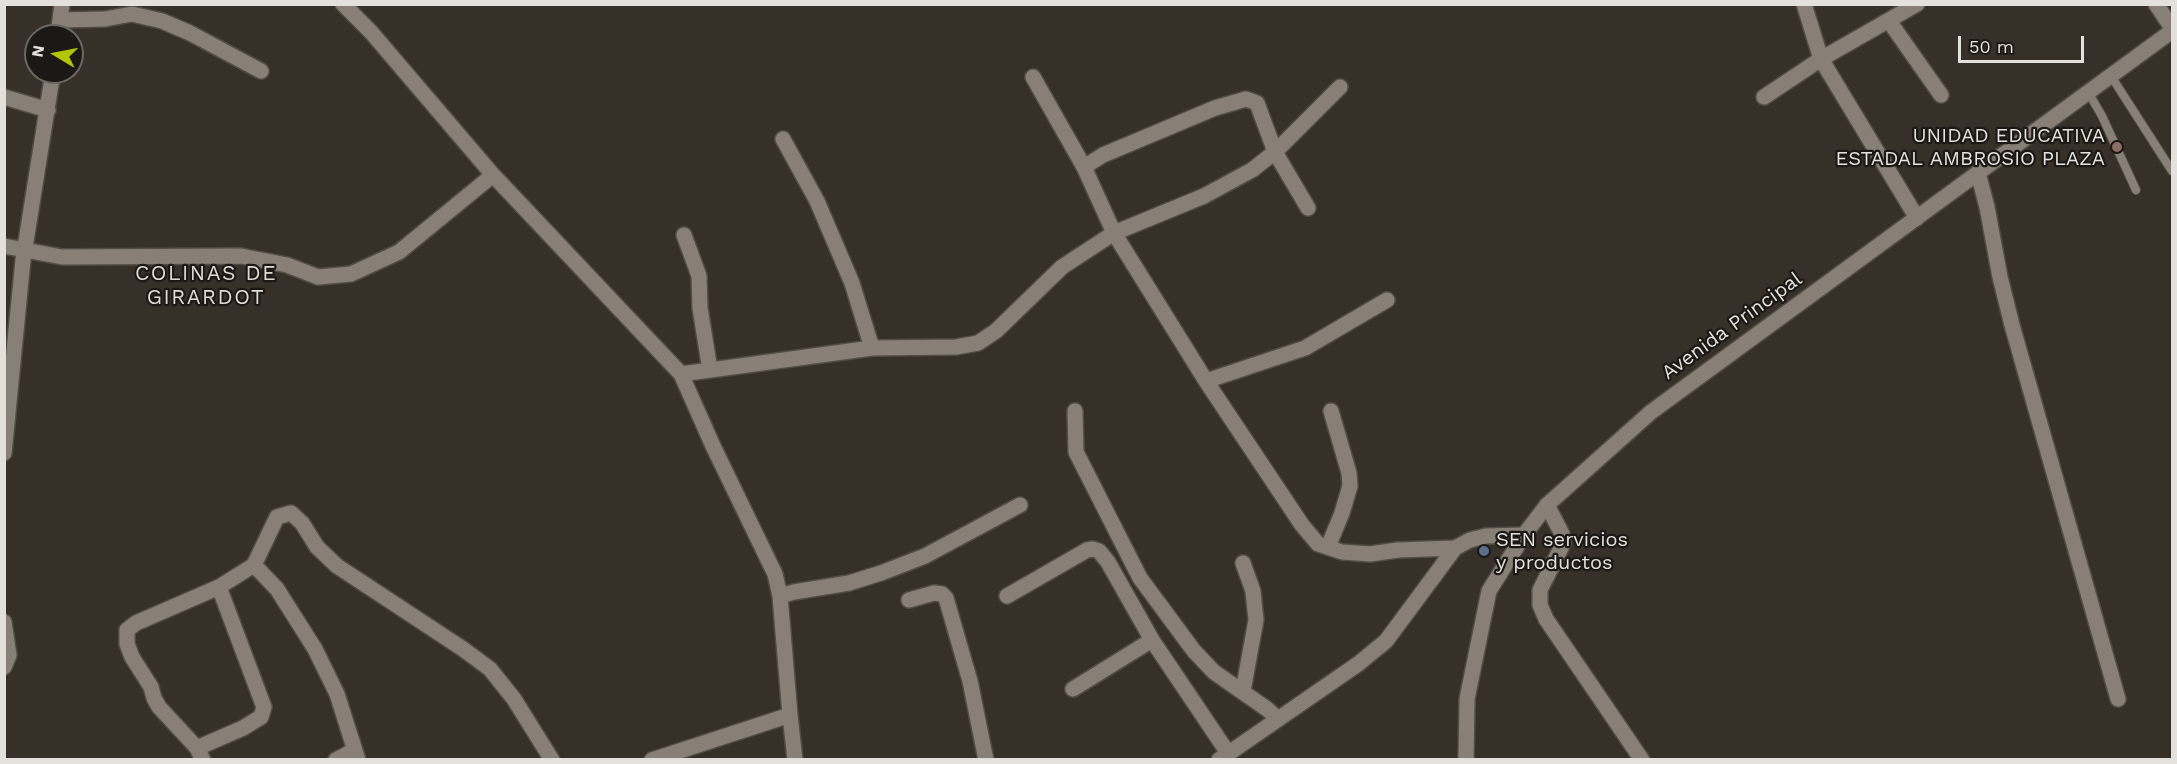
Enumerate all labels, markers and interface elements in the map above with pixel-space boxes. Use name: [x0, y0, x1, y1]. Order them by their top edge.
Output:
north arrow: [24, 24, 84, 84]
scale bar: [1961, 24, 2087, 62]
text: 50 m: [1969, 36, 2014, 57]
text: N: [27, 44, 48, 59]
place label: UNIDAD EDUCATIVA ESTADAL AMBROSIO PLAZA: [1835, 124, 2105, 171]
marker: UNIDAD EDUCATIVA ESTADAL AMBROSIO PLAZA: [2110, 140, 2124, 154]
district label: COLINAS DE GIRARDOT: [135, 261, 277, 311]
street label: Avenida Principal: [1657, 267, 1807, 385]
place label: SEN servicios y productos: [1496, 528, 1628, 575]
marker: SEN servicios y productos: [1477, 544, 1491, 558]

